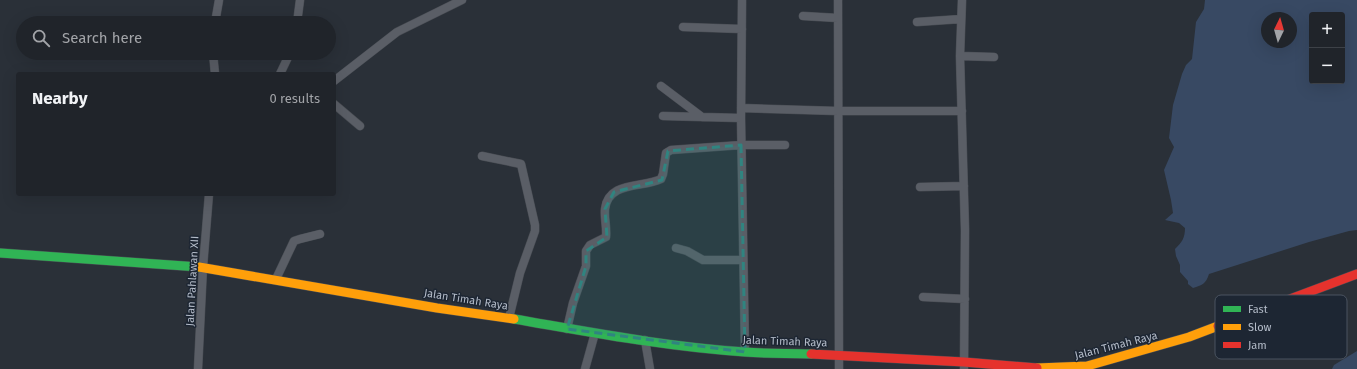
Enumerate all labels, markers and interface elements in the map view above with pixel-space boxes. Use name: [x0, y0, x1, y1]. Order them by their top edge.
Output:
north arrow: [1261, 12, 1297, 48]
map controls: [1309, 12, 1345, 84]
button: +: [1309, 12, 1345, 48]
search box: [16, 16, 336, 60]
icon: search: [30, 27, 52, 49]
text: Search here: [62, 29, 142, 47]
button: −: [1309, 48, 1345, 84]
text: Nearby: [32, 88, 87, 109]
text: 0 results: [269, 91, 320, 106]
street label: Jalan Pahlawan XII: [184, 235, 201, 327]
street label: Jalan Timah Raya: [423, 286, 509, 313]
legend: [1215, 295, 1347, 359]
text: Fast: [1248, 303, 1268, 316]
text: Slow: [1248, 321, 1272, 334]
street label: Jalan Timah Raya: [1073, 329, 1159, 362]
street label: Jalan Timah Raya: [742, 334, 828, 349]
text: Jam: [1248, 339, 1267, 352]

